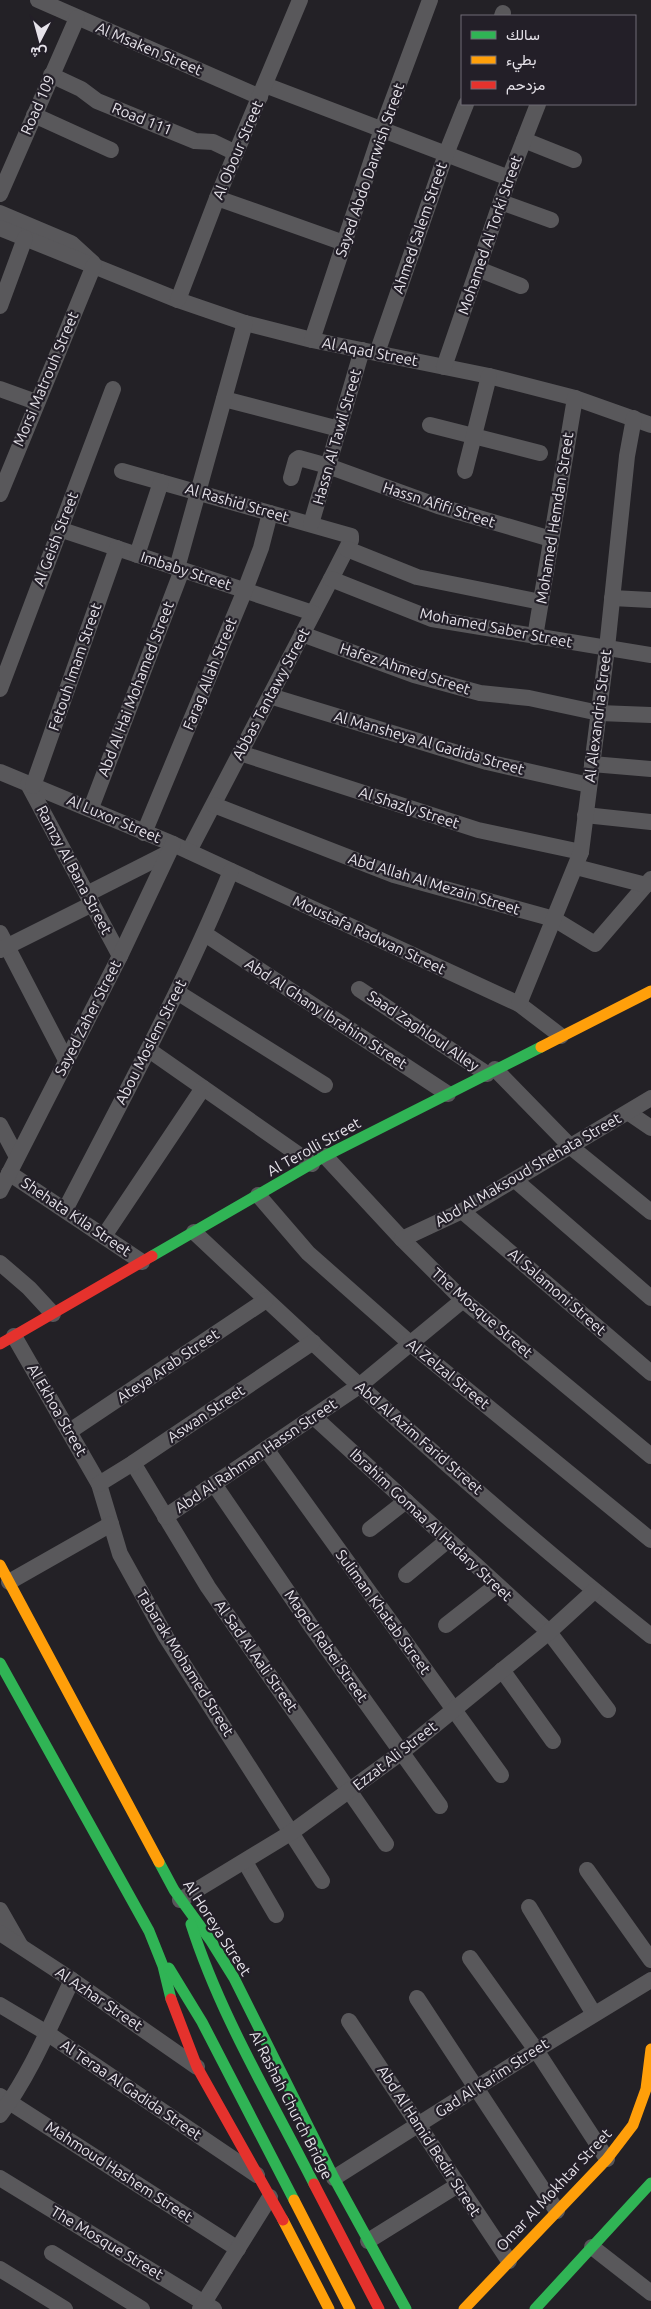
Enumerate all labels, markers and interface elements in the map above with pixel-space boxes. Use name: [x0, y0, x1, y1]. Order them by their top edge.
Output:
north arrow: [15, 15, 65, 65]
legend: [461, 15, 636, 105]
street label: Al Msaken Street: [93, 18, 205, 79]
text: سالك: [506, 26, 540, 43]
text: ش: [29, 43, 48, 62]
text: بطيء: [506, 51, 536, 73]
street label: Road 109: [17, 72, 58, 137]
text: مزدحم: [506, 76, 545, 95]
street label: Sayed Abdo Darwish Street: [332, 81, 407, 259]
street label: Al Obour Street: [209, 98, 266, 202]
street label: Road 111: [110, 99, 175, 138]
street label: Mohamed Al Torki Street: [454, 153, 525, 317]
street label: Ahmed Salem Street: [389, 160, 450, 296]
street label: Morsi Matrouh Street: [9, 309, 82, 449]
street label: Al Aqad Street: [321, 334, 420, 369]
street label: Hassn Al Tawil Street: [309, 367, 364, 507]
street label: Mohamed Hemdan Street: [533, 431, 576, 605]
street label: Hassn Afifi Street: [381, 478, 497, 531]
street label: Al Rashid Street: [183, 480, 291, 525]
street label: Al Geish Street: [30, 489, 81, 588]
street label: Imbaby Street: [139, 548, 234, 593]
street label: Abd Al Hai Mohamed Street: [94, 599, 177, 779]
street label: Fetouh Imam Street: [45, 601, 104, 733]
street label: Mohamed Saber Street: [418, 604, 574, 651]
street label: Farag Allah Street: [179, 615, 240, 732]
street label: Abbas Tantawy Street: [229, 625, 313, 763]
street label: Hafez Ahmed Street: [338, 639, 473, 698]
street label: Al Alexandria Street: [581, 648, 614, 783]
street label: Al Mansheya Al Gadida Street: [332, 707, 526, 778]
street label: Al Shazly Street: [357, 783, 462, 832]
street label: Al Luxor Street: [65, 791, 164, 846]
street label: Ramzy Al Bana Street: [33, 802, 116, 937]
street label: Abd Allah Al Mezain Street: [346, 849, 522, 918]
street label: Moustafa Radwan Street: [290, 892, 448, 977]
street label: Abd Al Ghany Ibrahim Street: [242, 955, 411, 1072]
street label: Sayed Zaher Street: [51, 957, 124, 1078]
street label: Abou Moslem Street: [112, 976, 190, 1107]
street label: Saad Zaghloul Alley: [364, 987, 482, 1074]
street label: Abd Al Maksoud Shehata Street: [432, 1109, 624, 1230]
street label: Al Terolli Street: [264, 1114, 364, 1179]
street label: Shehata Kila Street: [18, 1174, 134, 1259]
street label: Al Salamoni Street: [505, 1245, 610, 1339]
street label: The Mosque Street: [428, 1264, 536, 1361]
street label: Ateya Arab Street: [113, 1325, 222, 1406]
street label: Al Zelzal Street: [403, 1335, 493, 1412]
street label: Al Ekhoa Street: [24, 1361, 91, 1459]
street label: Abd Al Azim Farid Street: [352, 1378, 487, 1498]
street label: Aswan Street: [164, 1381, 248, 1446]
street label: Abd Al Rahman Hassn Street: [172, 1395, 340, 1516]
street label: Ibrahim Gomaa Al Hadary Street: [347, 1445, 516, 1604]
street label: Suliman Khatab Street: [333, 1546, 434, 1677]
street label: Tabarak Mohamed Street: [133, 1586, 238, 1739]
street label: Maged Rabei Street: [281, 1586, 372, 1705]
street label: Al Sad Al Aali Street: [211, 1597, 301, 1715]
street label: Ezzat Ali Street: [349, 1717, 440, 1794]
street label: Al Horeya Street: [180, 1877, 255, 1979]
street label: Al Azhar Street: [53, 1963, 146, 2034]
street label: Al Rashah Church Bridge: [247, 2028, 336, 2182]
street label: Gad Al Karim Street: [432, 2035, 552, 2120]
street label: Al Teraa Al Gadida Street: [57, 2036, 205, 2143]
street label: Abd Al Hamid Bedir Street: [374, 2062, 485, 2219]
street label: Mahmoud Hashem Street: [43, 2118, 196, 2225]
street label: Omar Al Mokhtar Street: [492, 2125, 615, 2254]
street label: The Mosque Street: [48, 2202, 167, 2283]

